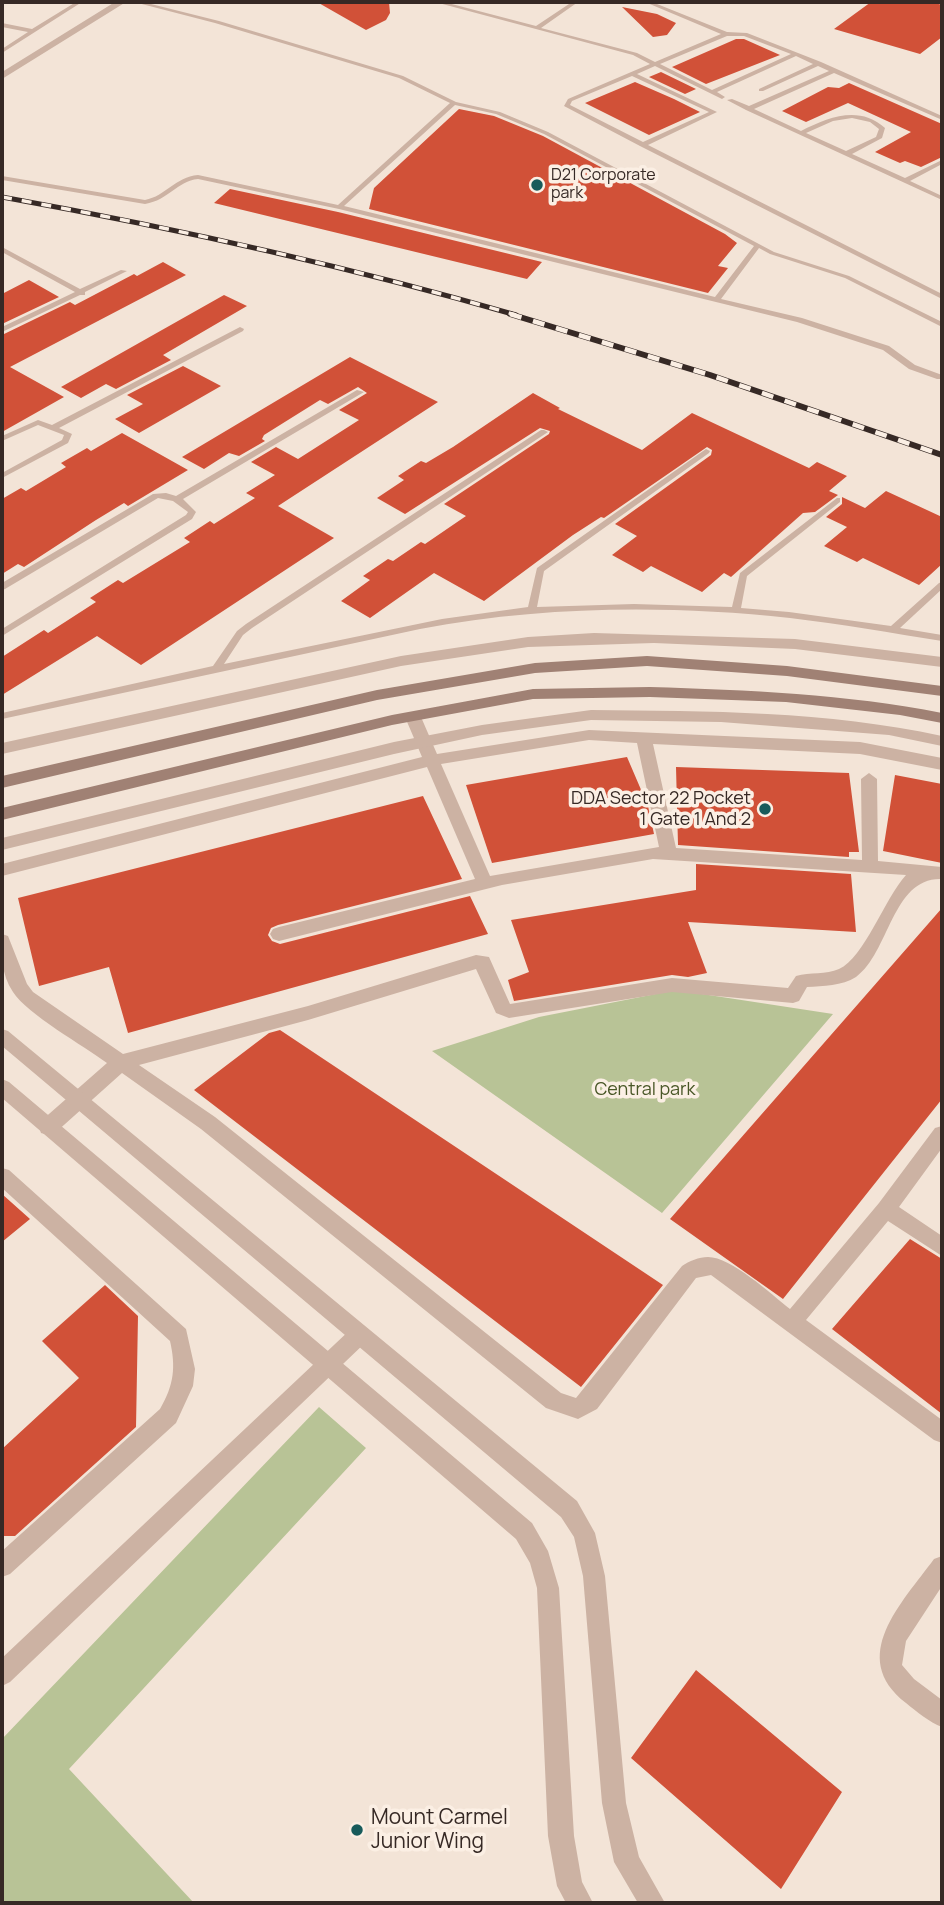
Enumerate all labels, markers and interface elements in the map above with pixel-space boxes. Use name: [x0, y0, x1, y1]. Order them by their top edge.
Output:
place label: D21 Corporate park: [551, 166, 656, 204]
marker: D21 Corporate park: [529, 177, 545, 193]
place label: DDA Sector 22 Pocket 1 Gate 1 And 2: [571, 788, 751, 830]
marker: DDA Sector 22 Pocket 1 Gate 1 And 2: [757, 801, 773, 817]
park label: Central park: [594, 1079, 696, 1101]
place label: Mount Carmel Junior Wing: [371, 1805, 508, 1855]
marker: Mount Carmel Junior Wing: [349, 1822, 365, 1838]

